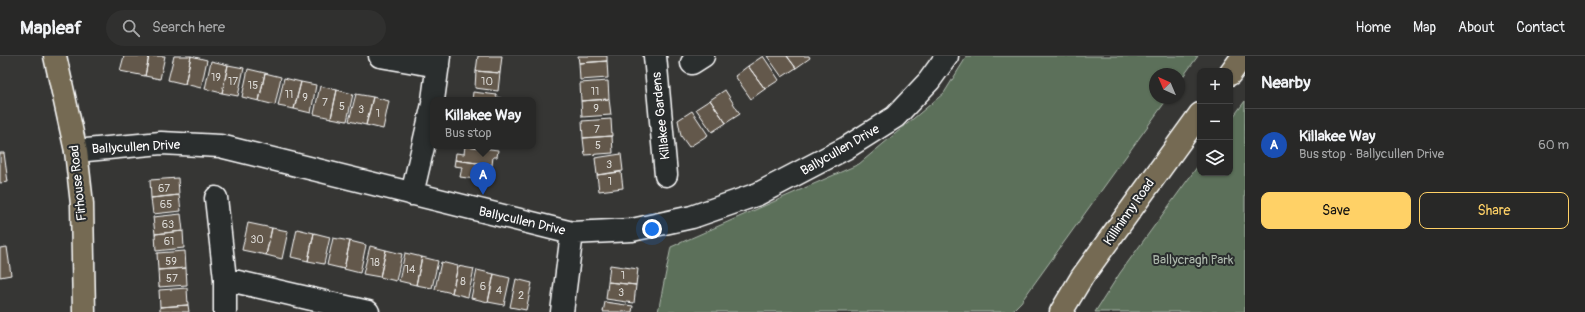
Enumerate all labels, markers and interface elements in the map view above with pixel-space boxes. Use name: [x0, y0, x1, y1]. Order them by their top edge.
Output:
search box: [106, 10, 386, 46]
text: Mapleaf: [20, 16, 82, 40]
icon: search: [120, 17, 142, 39]
text: Search here: [152, 18, 225, 37]
text: Home: [1356, 19, 1391, 36]
text: Map: [1413, 19, 1436, 36]
text: About: [1458, 19, 1494, 36]
text: Contact: [1516, 19, 1565, 36]
north arrow: [1149, 68, 1185, 104]
map controls: [1197, 68, 1233, 176]
button: +: [1197, 68, 1233, 104]
house number: 19: [211, 71, 221, 84]
street label: Killakee Gardens: [648, 71, 674, 161]
text: Nearby: [1261, 72, 1310, 93]
house number: 17: [228, 75, 238, 88]
house number: 10: [481, 75, 493, 88]
house number: 15: [248, 79, 258, 92]
house number: 11: [591, 85, 599, 98]
house number: 11: [285, 88, 293, 101]
house number: 9: [302, 91, 308, 104]
house number: 7: [322, 96, 328, 109]
popup: [430, 97, 536, 149]
house number: 5: [339, 100, 345, 113]
house number: 9: [593, 102, 599, 115]
house number: 3: [358, 103, 364, 116]
button: −: [1197, 104, 1233, 140]
text: Killakee Way: [445, 106, 521, 125]
house number: 1: [376, 107, 380, 120]
street label: Ballycullen Drive: [798, 121, 883, 179]
house number: 7: [594, 123, 600, 136]
text: Bus stop: [445, 125, 492, 141]
text: Killakee Way: [1299, 127, 1375, 146]
street label: Ballycullen Drive: [91, 137, 181, 157]
text: A: [1270, 137, 1278, 153]
text: 60 m: [1538, 137, 1569, 153]
house number: 5: [595, 139, 601, 152]
button: layers: [1197, 140, 1233, 176]
street label: Firhouse Road: [66, 144, 90, 222]
text: Bus stop · Ballycullen Drive: [1299, 146, 1444, 162]
house number: 3: [606, 158, 612, 171]
pin: A: [470, 162, 496, 195]
house number: 1: [608, 175, 612, 188]
street label: Killininny Road: [1100, 176, 1158, 248]
house number: 67: [158, 182, 170, 195]
button: Save: [1261, 192, 1411, 229]
button: Share: [1419, 192, 1569, 229]
house number: 65: [160, 198, 172, 211]
street label: Ballycullen Drive: [477, 203, 568, 239]
house number: 63: [162, 218, 174, 231]
your location: [642, 219, 662, 239]
house number: 30: [250, 233, 264, 246]
house number: 61: [164, 235, 174, 248]
park label: Ballycragh Park: [1153, 252, 1234, 268]
house number: 59: [165, 255, 177, 268]
house number: 18: [370, 256, 380, 269]
house number: 14: [405, 263, 416, 276]
house number: 1: [621, 269, 625, 282]
house number: 57: [166, 272, 178, 285]
house number: 8: [460, 275, 466, 288]
house number: 6: [480, 280, 486, 293]
house number: 4: [496, 284, 503, 297]
house number: 3: [618, 286, 624, 299]
house number: 2: [518, 289, 524, 302]

